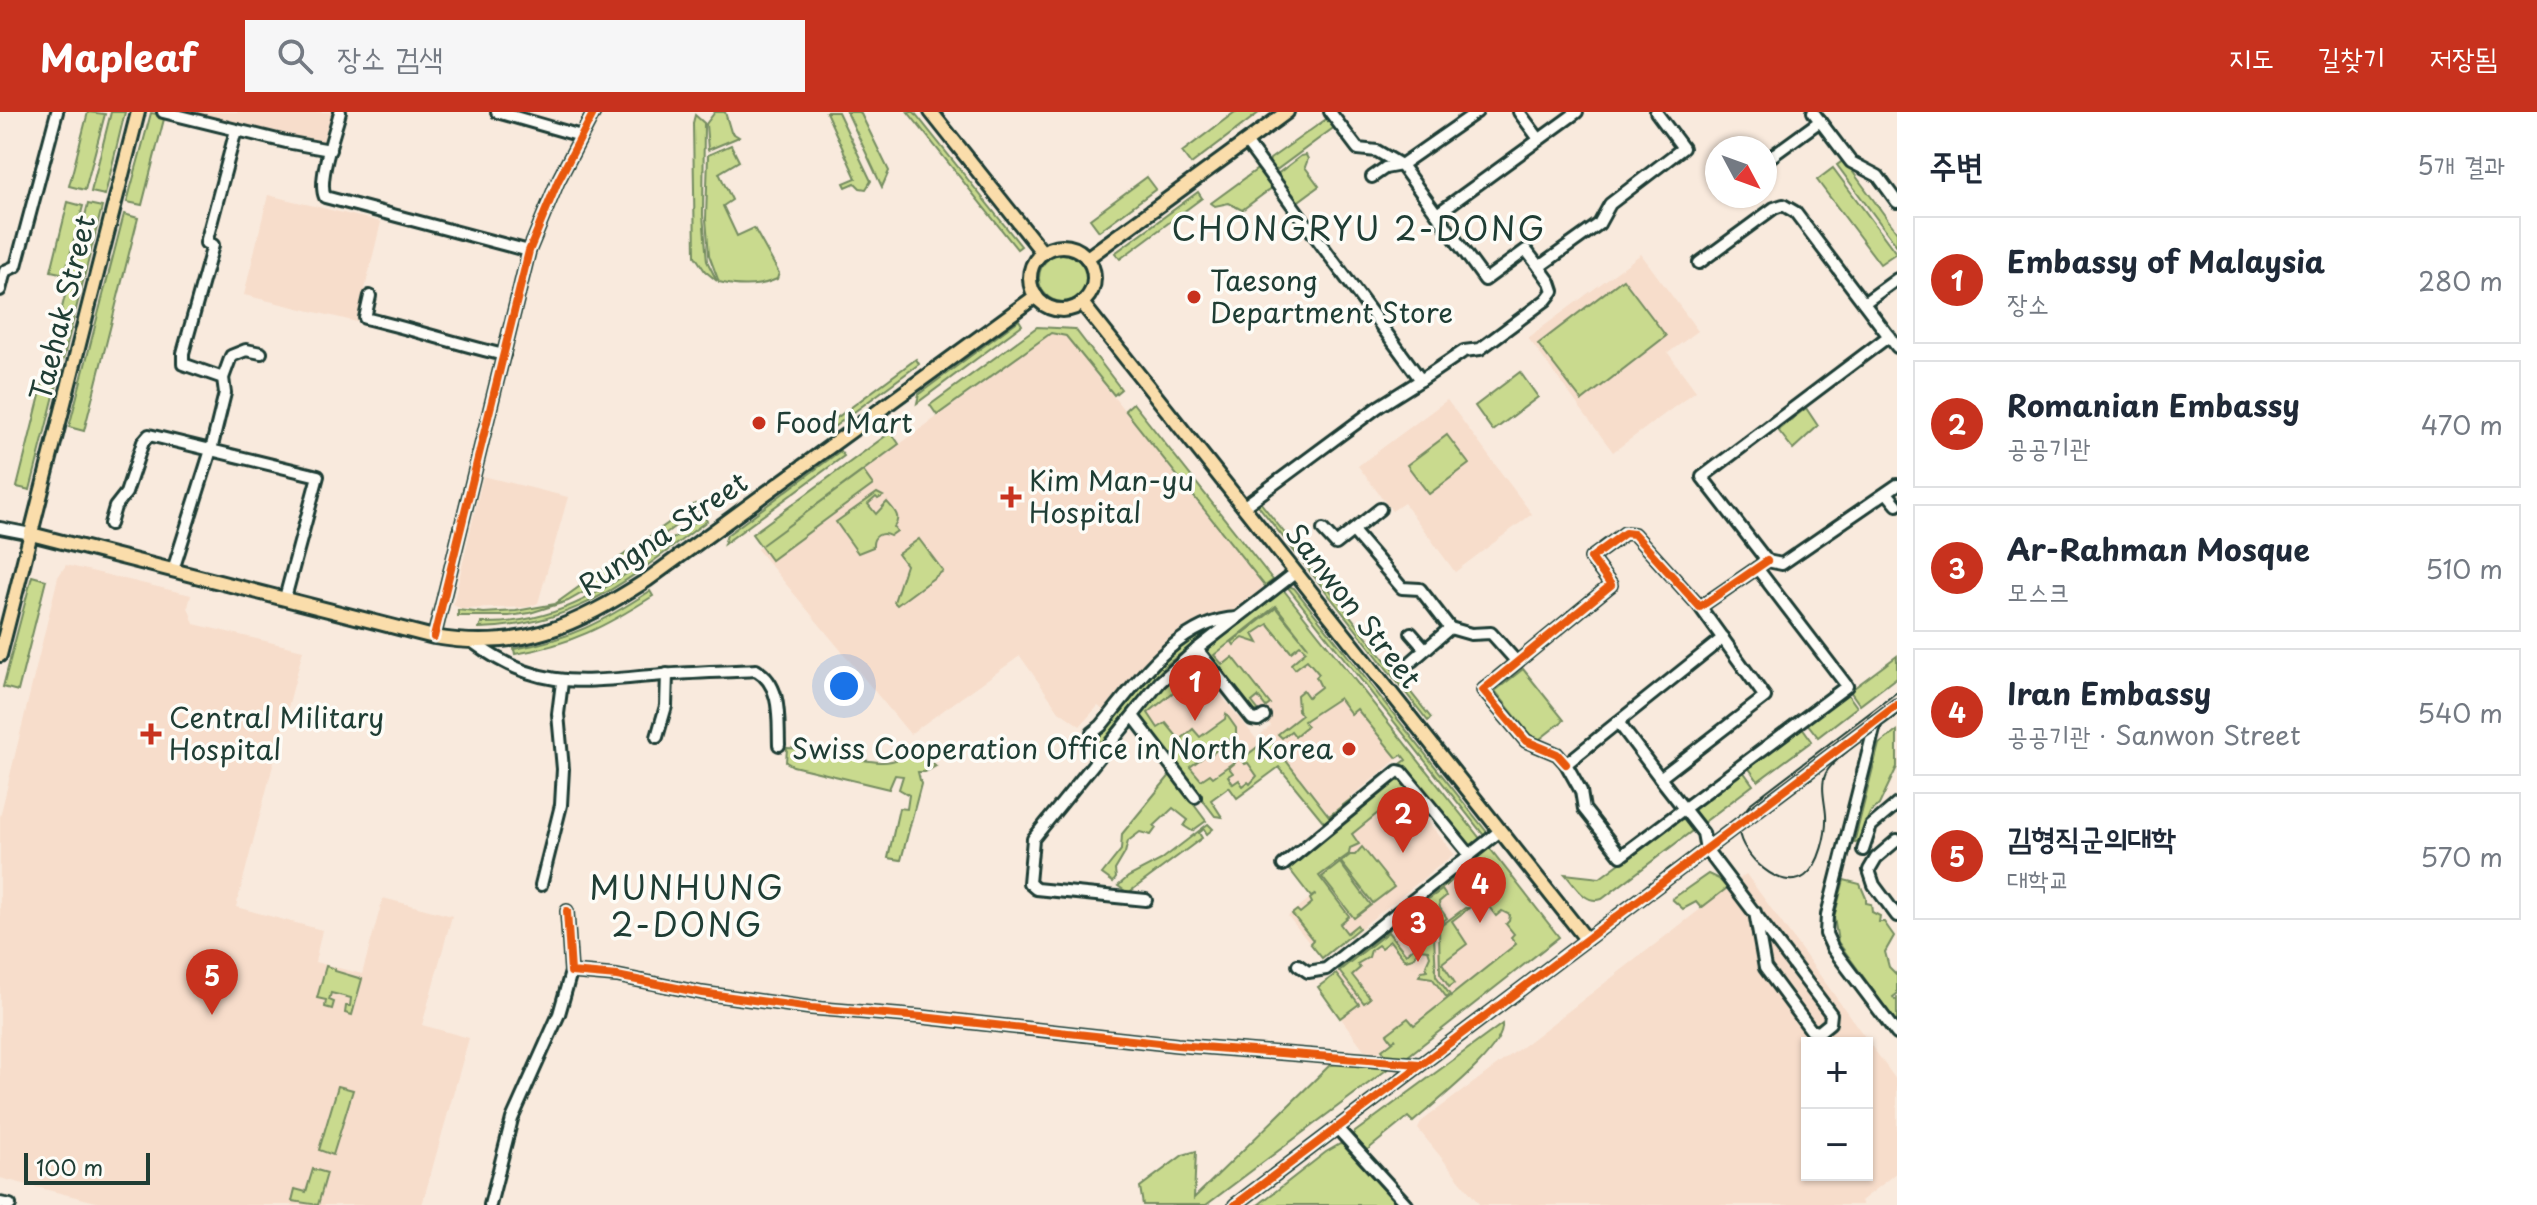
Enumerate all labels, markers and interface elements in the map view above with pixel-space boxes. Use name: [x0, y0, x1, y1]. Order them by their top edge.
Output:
search box: [245, 20, 805, 92]
text: Mapleaf: [40, 28, 197, 85]
icon: search: [273, 34, 317, 78]
text: 장소 검색: [337, 34, 443, 79]
text: 지도: [2229, 35, 2274, 78]
text: 길찾기: [2318, 35, 2385, 78]
text: 저장됨: [2429, 35, 2497, 78]
north arrow: [1705, 136, 1777, 208]
text: 주변: [1929, 138, 1984, 190]
text: 5개 결과: [2417, 145, 2505, 184]
district label: CHONGRYU 2-DONG: [1172, 204, 1546, 252]
street label: Taehak Street: [18, 210, 105, 405]
text: Embassy of Malaysia: [2007, 238, 2325, 283]
place label: Taesong Department Store: [1210, 258, 1453, 333]
text: 1: [1951, 261, 1963, 300]
text: 280 m: [2418, 261, 2503, 300]
text: 장소: [2007, 283, 2049, 322]
marker: Taesong Department Store: [1185, 288, 1203, 306]
text: Romanian Embassy: [2007, 382, 2300, 427]
place label: Food Mart: [775, 400, 913, 443]
text: 2: [1948, 405, 1966, 444]
text: 470 m: [2421, 405, 2503, 444]
marker: Food Mart: [750, 414, 768, 432]
text: 공공기관: [2007, 427, 2091, 466]
place label: Kim Man-yu Hospital: [1029, 458, 1194, 533]
street label: Rungna Street: [569, 460, 756, 605]
marker: Kim Man-yu Hospital: [1000, 486, 1022, 508]
street label: Sanwon Street: [1276, 513, 1433, 697]
text: Ar-Rahman Mosque: [2007, 526, 2310, 571]
text: 3: [1948, 549, 1966, 588]
text: 510 m: [2425, 549, 2503, 588]
text: 모스크: [2007, 571, 2070, 610]
pin: 1: [1169, 655, 1221, 721]
your location: [824, 666, 864, 706]
text: Iran Embassy: [2007, 670, 2211, 715]
text: 4: [1948, 693, 1966, 732]
text: 540 m: [2417, 693, 2503, 732]
place label: Central Military Hospital: [169, 695, 384, 770]
text: 공공기관 · Sanwon Street: [2007, 715, 2301, 754]
marker: Central Military Hospital: [140, 723, 162, 745]
place label: Swiss Cooperation Office in North Korea: [792, 726, 1333, 769]
marker: Swiss Cooperation Office in North Korea: [1340, 740, 1358, 758]
pin: 2: [1377, 787, 1429, 853]
text: 김형직군의대학: [2007, 814, 2176, 859]
text: 5: [1949, 837, 1965, 876]
text: 570 m: [2420, 837, 2503, 876]
pin: 4: [1454, 857, 1506, 923]
text: 대학교: [2007, 859, 2070, 898]
district label: MUNHUNG 2-DONG: [589, 863, 785, 948]
pin: 3: [1392, 896, 1444, 962]
pin: 5: [186, 949, 238, 1015]
map controls: [1801, 1037, 1873, 1181]
button: +: [1801, 1037, 1873, 1109]
button: −: [1801, 1109, 1873, 1181]
scale bar: [24, 1149, 150, 1185]
text: 100 m: [36, 1150, 103, 1183]

